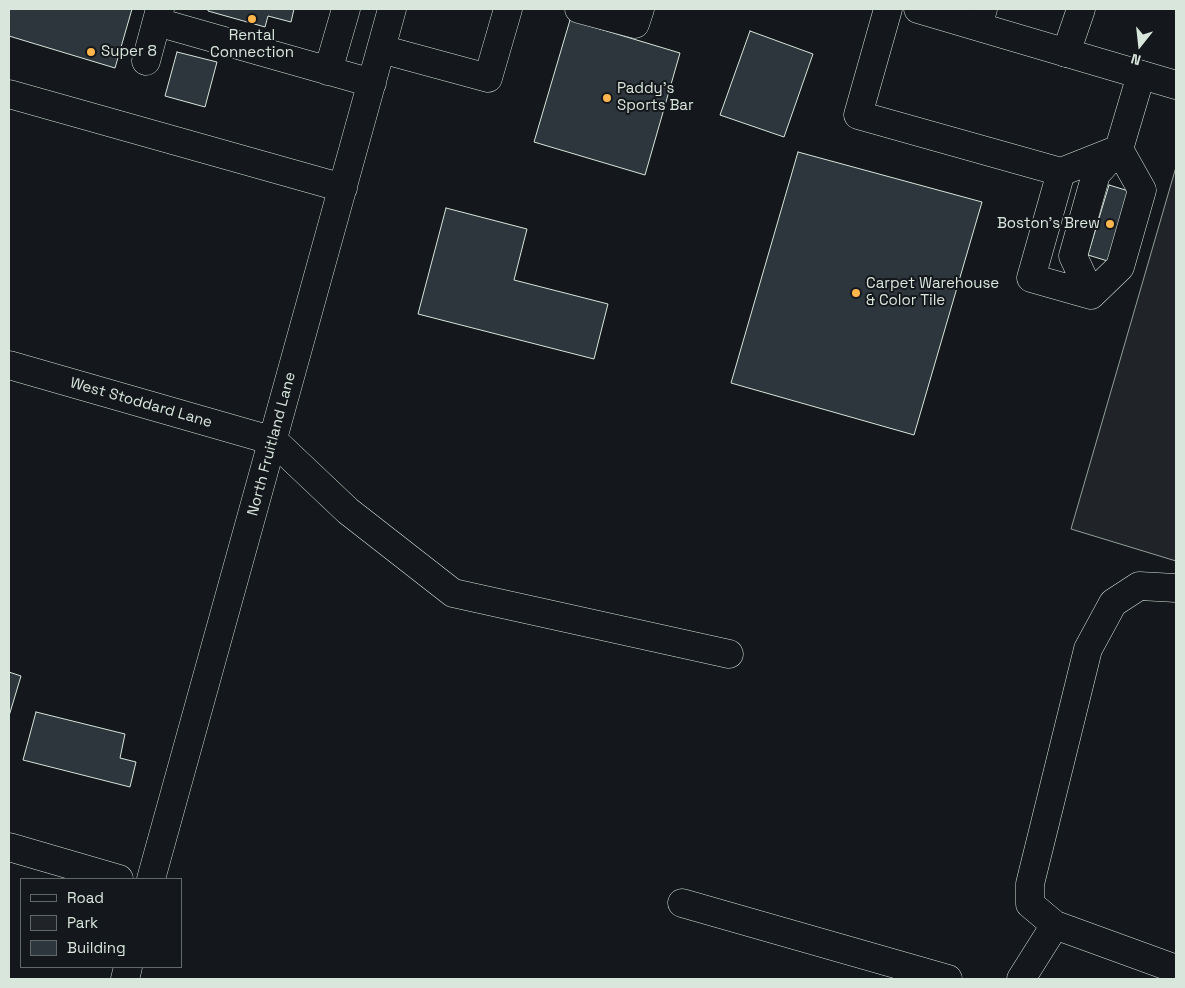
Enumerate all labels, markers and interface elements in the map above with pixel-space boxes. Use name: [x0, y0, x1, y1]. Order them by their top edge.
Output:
marker: Rental Connection: [246, 13, 258, 25]
north arrow: [1115, 20, 1165, 70]
place label: Rental Connection: [210, 27, 294, 62]
place label: Super 8: [101, 43, 157, 61]
marker: Super 8: [85, 46, 97, 58]
text: N: [1129, 49, 1143, 69]
place label: Paddy's Sports Bar: [617, 80, 694, 115]
marker: Paddy's Sports Bar: [601, 92, 613, 104]
place label: Boston's Brew: [997, 215, 1100, 233]
marker: Boston's Brew: [1104, 218, 1116, 230]
place label: Carpet Warehouse & Color Tile: [866, 275, 999, 310]
marker: Carpet Warehouse & Color Tile: [850, 287, 862, 299]
street label: North Fruitland Lane: [244, 370, 300, 518]
street label: West Stoddard Lane: [68, 374, 214, 432]
legend: [20, 878, 182, 968]
text: Road: [67, 888, 104, 907]
text: Park: [67, 913, 98, 932]
text: Building: [67, 938, 126, 957]

